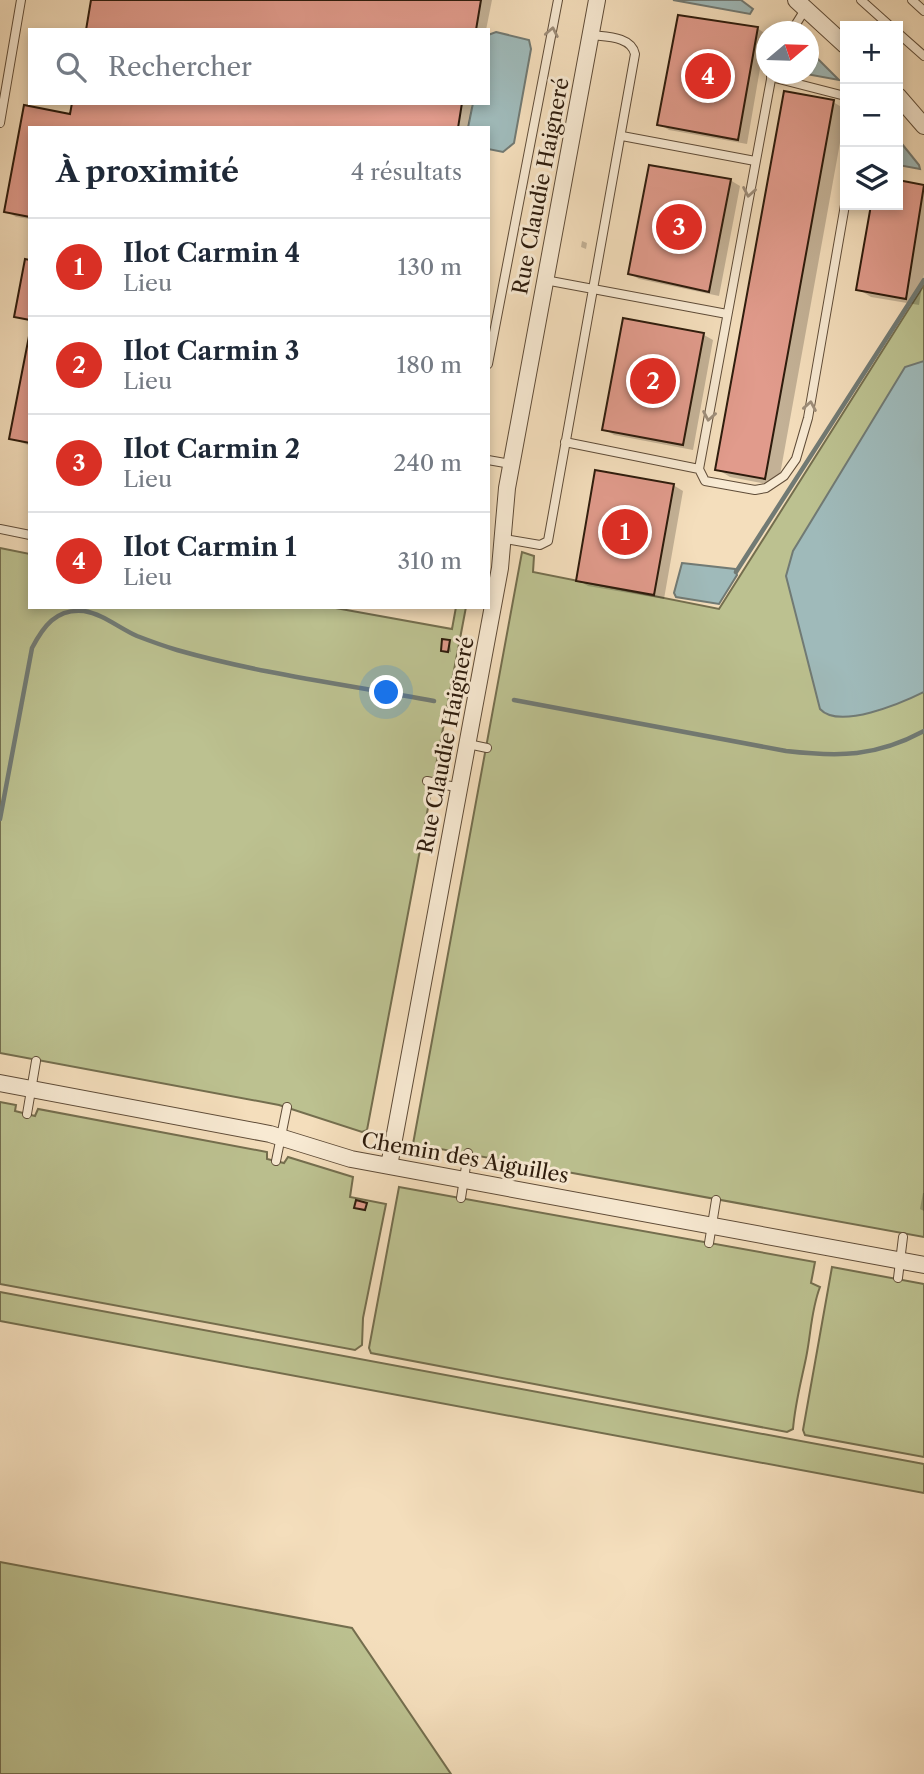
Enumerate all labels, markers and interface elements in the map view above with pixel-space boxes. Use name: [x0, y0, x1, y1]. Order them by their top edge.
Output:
north arrow: [756, 21, 819, 84]
map controls: [840, 21, 903, 210]
button: +: [840, 21, 903, 84]
one-way arrow: [544, 26, 559, 38]
search box: [28, 28, 490, 105]
icon: search: [52, 48, 90, 86]
pin: 4: [685, 50, 731, 102]
text: Rechercher: [108, 51, 252, 83]
street label: Rue Claudie Haigneré: [507, 75, 574, 296]
button: −: [840, 84, 903, 147]
button: layers: [840, 147, 903, 210]
text: À proximité: [56, 153, 239, 190]
text: 4 résultats: [351, 158, 462, 186]
one-way arrow: [743, 186, 758, 198]
pin: 3: [656, 201, 702, 253]
text: Ilot Carmin 4: [123, 237, 300, 269]
text: 1: [74, 253, 84, 281]
text: 130 m: [398, 253, 462, 281]
text: Lieu: [123, 269, 172, 297]
text: Ilot Carmin 3: [123, 335, 300, 367]
text: 2: [72, 351, 86, 379]
text: 180 m: [397, 351, 462, 379]
pin: 2: [630, 355, 676, 407]
text: Lieu: [123, 367, 172, 395]
one-way arrow: [802, 400, 817, 412]
one-way arrow: [702, 410, 717, 422]
text: Ilot Carmin 2: [123, 433, 300, 465]
text: 3: [73, 449, 86, 477]
text: 240 m: [393, 449, 462, 477]
text: Lieu: [123, 465, 172, 493]
pin: 1: [602, 506, 648, 558]
text: Ilot Carmin 1: [123, 531, 297, 563]
text: 4: [72, 547, 86, 575]
text: 310 m: [398, 547, 462, 575]
text: Lieu: [123, 563, 172, 591]
street label: Rue Claudie Haigneré: [412, 634, 479, 855]
your location: [369, 675, 403, 709]
street label: Chemin des Aiguilles: [360, 1127, 571, 1188]

